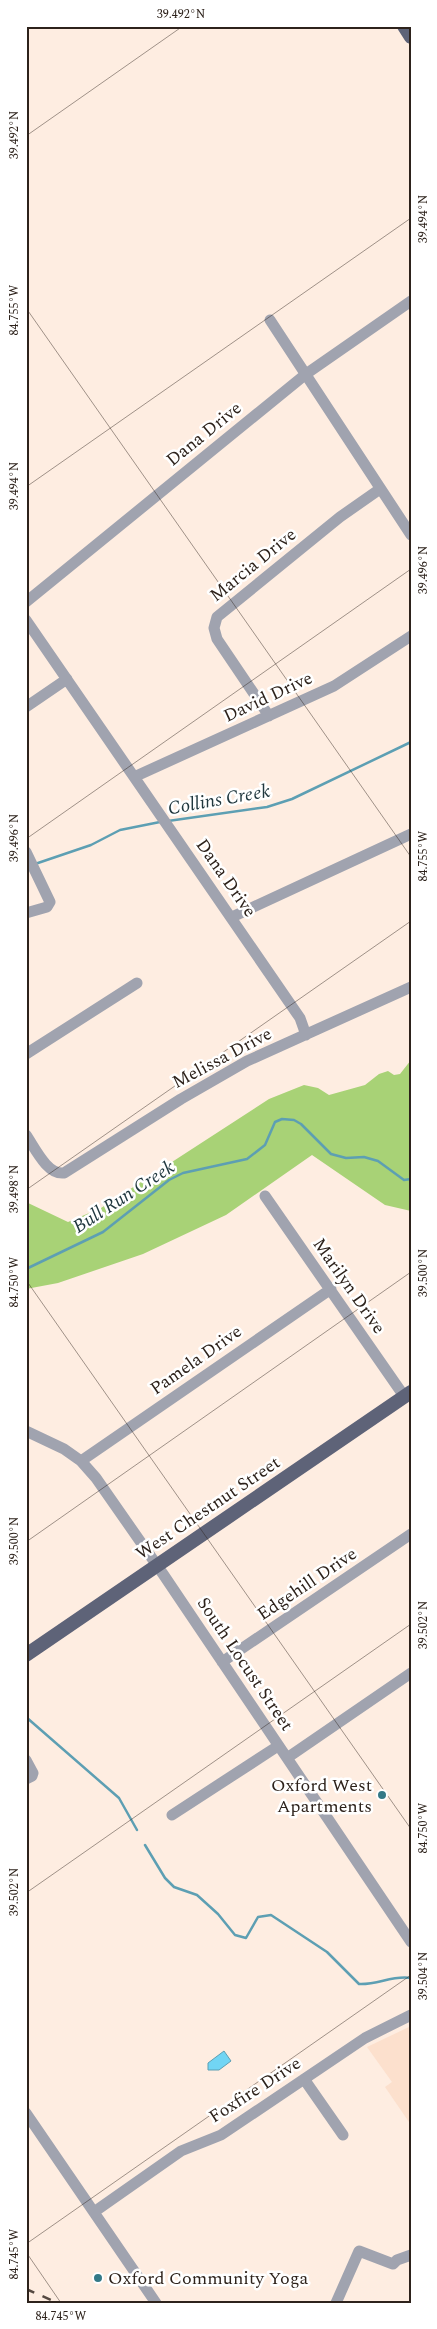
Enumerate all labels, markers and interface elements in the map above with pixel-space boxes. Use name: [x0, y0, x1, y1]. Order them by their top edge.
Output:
text: 39.492°N: [157, 5, 205, 24]
text: 39.492°N: [5, 111, 24, 159]
text: 39.494°N: [414, 195, 433, 243]
text: 84.755°W: [5, 284, 24, 335]
street label: Dana Drive: [160, 395, 248, 473]
text: 39.494°N: [5, 462, 24, 510]
street label: Marcia Drive: [204, 522, 302, 608]
text: 39.496°N: [414, 546, 433, 594]
street label: David Drive: [219, 665, 317, 729]
water label: Collins Creek: [165, 777, 273, 823]
text: 39.496°N: [5, 814, 24, 862]
text: 84.755°W: [414, 830, 433, 881]
street label: Dana Drive: [189, 833, 263, 923]
street label: Melissa Drive: [167, 1020, 277, 1096]
water label: Bull Run Creek: [67, 1153, 181, 1241]
text: 39.498°N: [5, 1165, 24, 1213]
street label: Marilyn Drive: [306, 1232, 392, 1340]
text: 39.500°N: [414, 1249, 433, 1297]
text: 84.750°W: [5, 1256, 24, 1307]
street label: Pamela Drive: [145, 1318, 247, 1402]
street label: West Chestnut Street: [130, 1449, 286, 1567]
text: 39.500°N: [5, 1517, 24, 1565]
street label: Edgehill Drive: [252, 1541, 362, 1627]
street label: South Locust Street: [190, 1591, 300, 1737]
text: 39.502°N: [414, 1601, 433, 1649]
place label: Oxford West Apartments: [271, 1772, 372, 1820]
marker: Oxford West Apartments: [376, 1789, 388, 1801]
text: 84.750°W: [414, 1802, 433, 1853]
text: 39.502°N: [5, 1868, 24, 1916]
text: 39.504°N: [414, 1952, 433, 2000]
street label: Foxfire Drive: [204, 2050, 306, 2130]
text: 84.745°W: [5, 2228, 24, 2279]
place label: Oxford Community Yoga: [108, 2265, 308, 2292]
marker: Oxford Community Yoga: [92, 2272, 104, 2284]
text: 84.745°W: [36, 2307, 87, 2326]

